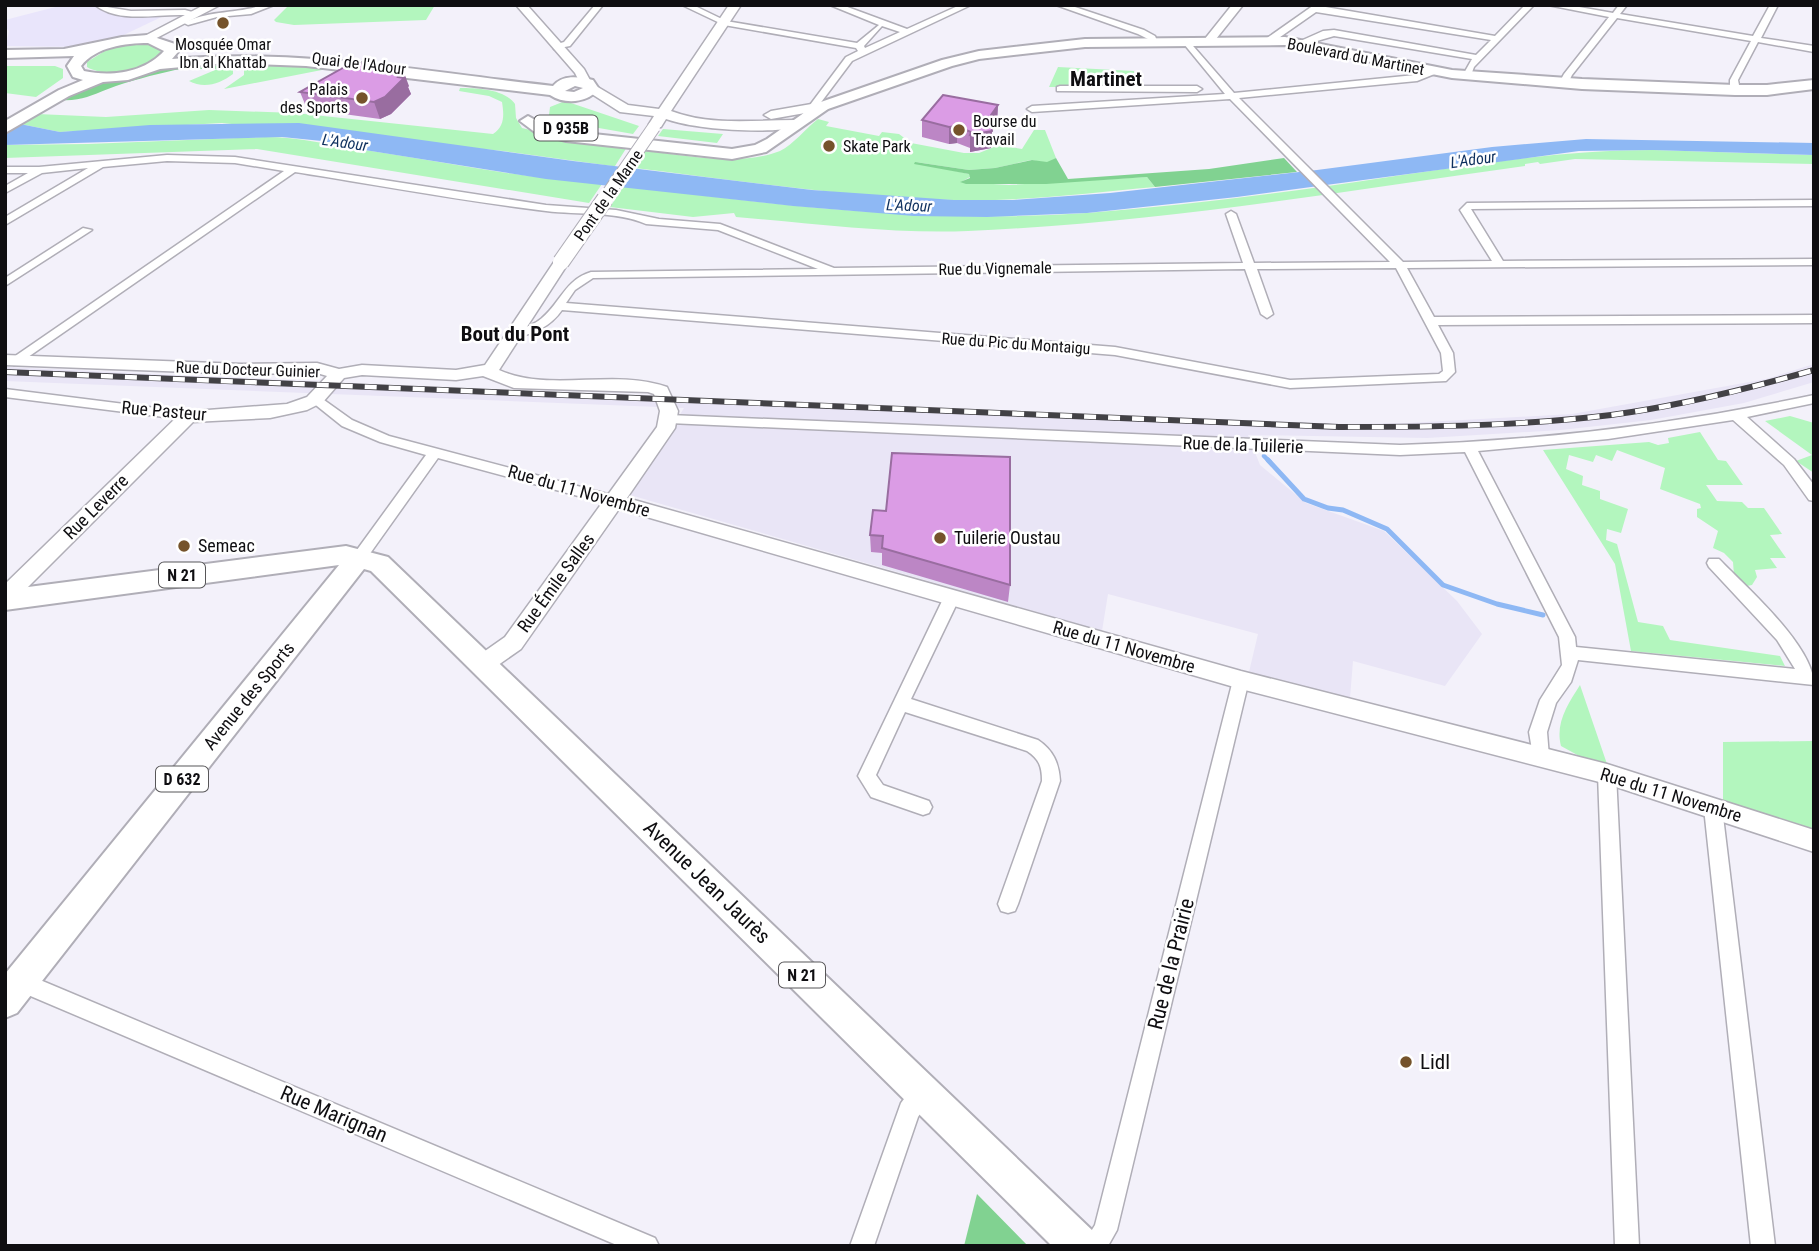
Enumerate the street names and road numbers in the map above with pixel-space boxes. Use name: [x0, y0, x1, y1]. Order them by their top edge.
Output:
street label: Boulevard du Martinet: [1286, 34, 1426, 79]
street label: Quai de l'Adour: [311, 48, 407, 79]
road number: D 935B: [534, 116, 598, 140]
street label: Pont de la Marne: [570, 146, 647, 245]
street label: Rue du Vignemale: [938, 258, 1052, 279]
street label: Rue du Pic du Montaigu: [941, 329, 1091, 358]
street label: Rue du Docteur Guinier: [175, 357, 321, 382]
street label: Rue Pasteur: [121, 396, 208, 425]
street label: Rue de la Tuilerie: [1182, 432, 1304, 457]
street label: Rue du 11 Novembre: [506, 460, 653, 521]
street label: Rue Leverre: [59, 470, 132, 543]
street label: Rue Émile Salles: [513, 529, 598, 636]
road number: N 21: [159, 562, 205, 588]
street label: Rue du 11 Novembre: [1051, 616, 1198, 677]
street label: Avenue des Sports: [199, 638, 298, 754]
street label: Rue du 11 Novembre: [1598, 763, 1744, 826]
road number: D 632: [156, 766, 208, 792]
street label: Avenue Jean Jaurès: [639, 816, 775, 948]
street label: Rue de la Prairie: [1143, 896, 1199, 1032]
road number: N 21: [779, 962, 825, 987]
street label: Rue Marignan: [277, 1081, 391, 1147]

